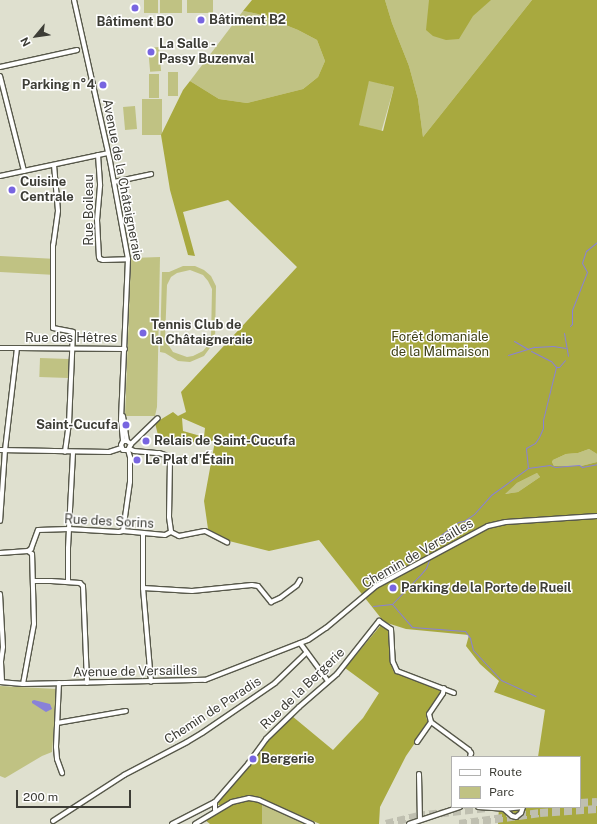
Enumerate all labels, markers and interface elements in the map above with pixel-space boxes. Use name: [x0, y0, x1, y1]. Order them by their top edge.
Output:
marker: Bâtiment B0: [130, 3, 140, 13]
place label: Bâtiment B2: [209, 12, 286, 28]
place label: Bâtiment B0: [96, 14, 174, 30]
marker: Bâtiment B2: [196, 15, 206, 25]
north arrow: [16, 16, 56, 56]
text: N: [18, 35, 33, 48]
place label: La Salle - Passy Buzenval: [159, 37, 255, 68]
marker: La Salle - Passy Buzenval: [146, 47, 156, 57]
place label: Parking n°4: [22, 77, 95, 93]
marker: Parking n°4: [98, 80, 108, 90]
street label: Avenue de la Châtaigneraie: [99, 98, 145, 262]
street label: Rue Boileau: [81, 174, 97, 246]
place label: Cuisine Centrale: [20, 175, 74, 206]
marker: Cuisine Centrale: [7, 185, 17, 195]
place label: Tennis Club de la Châtaigneraie: [151, 318, 253, 349]
marker: Tennis Club de la Châtaigneraie: [138, 328, 148, 338]
street label: Rue des Hêtres: [25, 330, 117, 346]
park label: Forêt domaniale de la Malmaison: [391, 330, 489, 361]
place label: Saint-Cucufa: [36, 417, 118, 433]
marker: Saint-Cucufa: [121, 420, 131, 430]
place label: Relais de Saint-Cucufa: [154, 433, 296, 449]
marker: Relais de Saint-Cucufa: [141, 436, 151, 446]
place label: Le Plat d'Étain: [145, 452, 234, 468]
marker: Le Plat d'Étain: [132, 455, 142, 465]
street label: Rue des Sorins: [64, 512, 154, 532]
street label: Chemin de Versailles: [359, 516, 477, 592]
place label: Parking de la Porte de Rueil: [401, 580, 572, 596]
marker: Parking de la Porte de Rueil: [388, 583, 398, 593]
street label: Rue de la Bergerie: [258, 645, 348, 733]
street label: Avenue de Versailles: [72, 663, 198, 681]
street label: Chemin de Paradis: [162, 674, 264, 748]
place label: Bergerie: [261, 751, 315, 767]
marker: Bergerie: [248, 754, 258, 764]
legend: [451, 756, 581, 808]
text: Route: [489, 765, 522, 779]
scale bar: [18, 782, 133, 808]
text: Parc: [489, 785, 514, 799]
text: 200 m: [23, 790, 58, 804]

